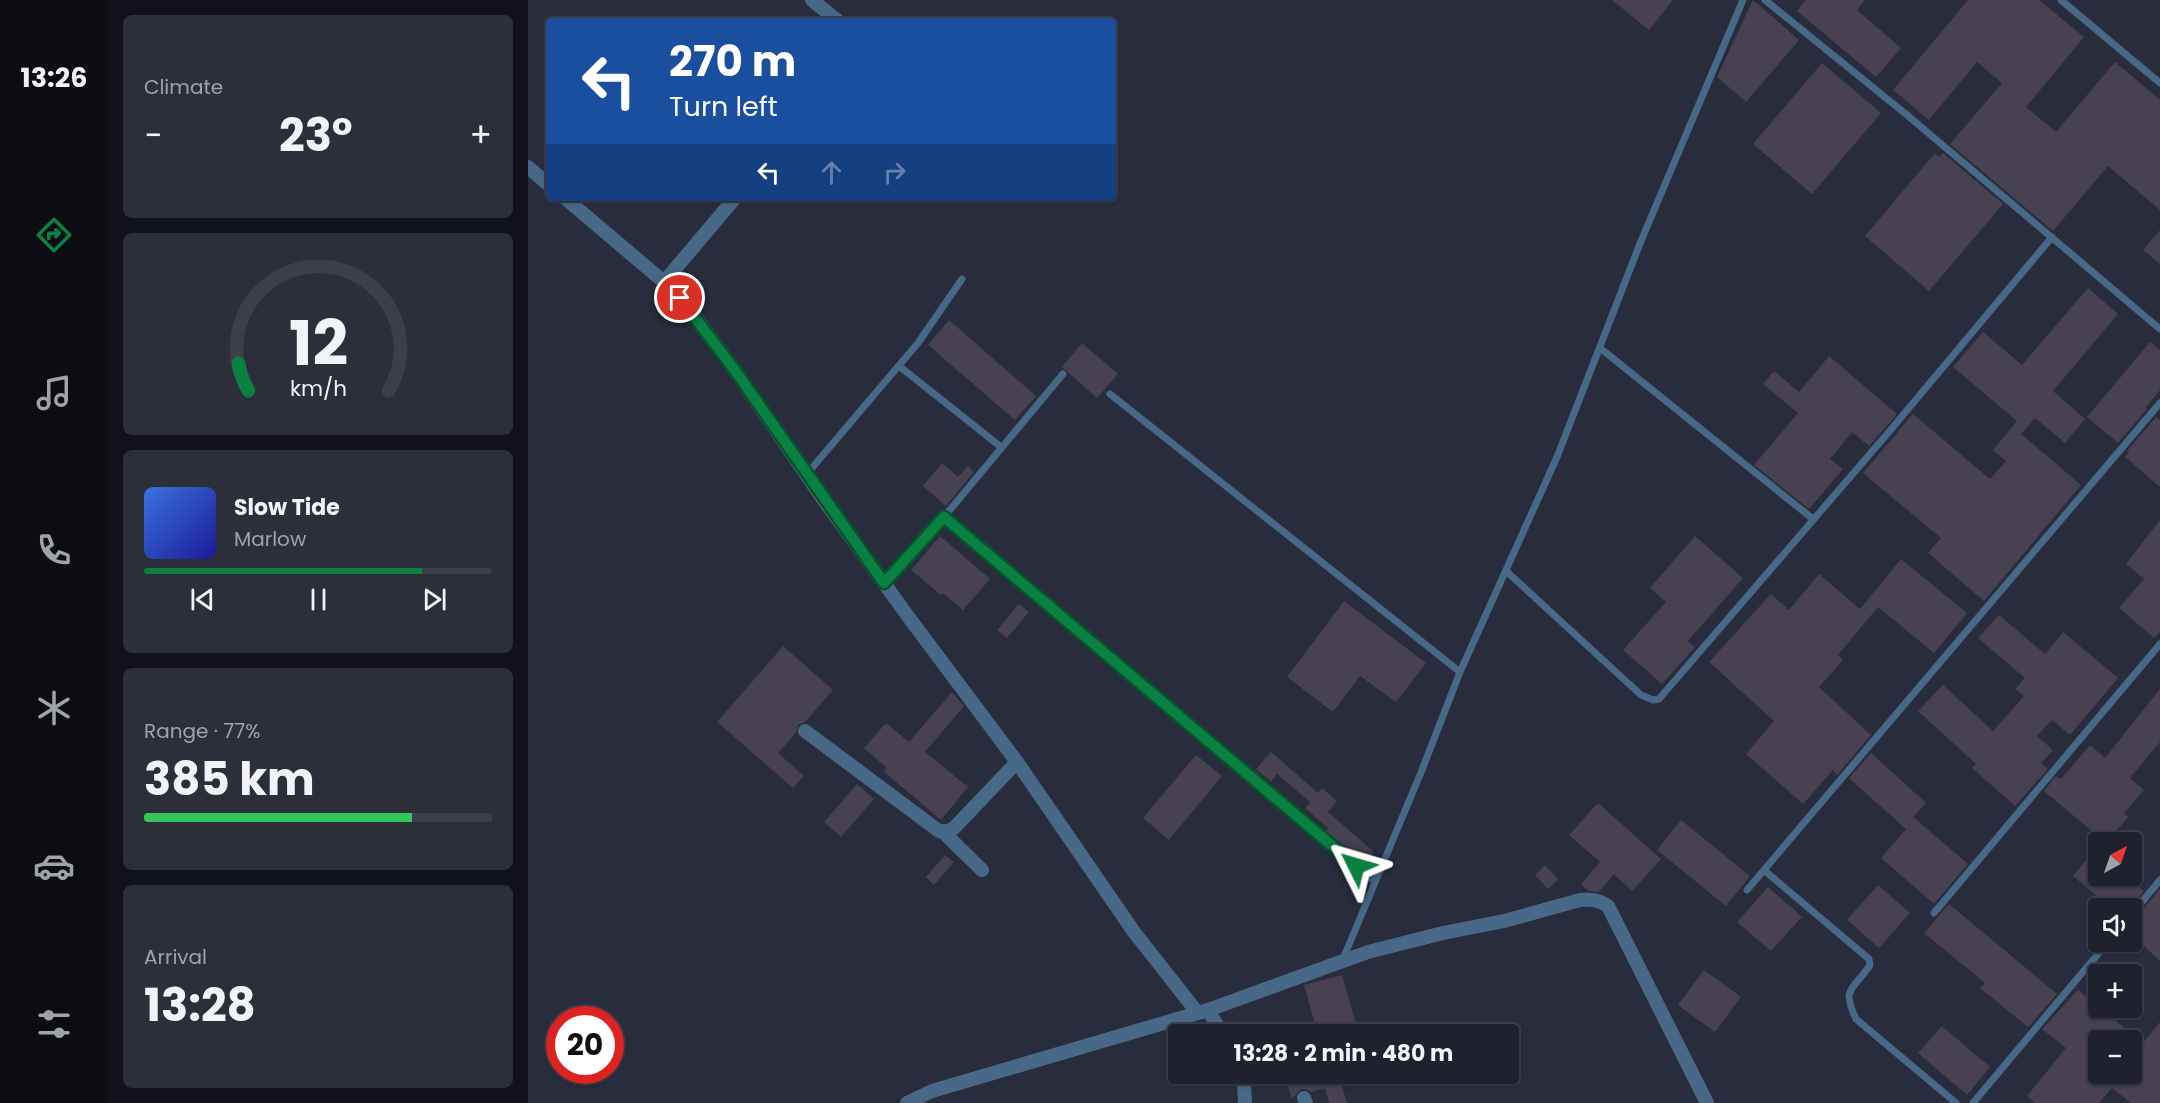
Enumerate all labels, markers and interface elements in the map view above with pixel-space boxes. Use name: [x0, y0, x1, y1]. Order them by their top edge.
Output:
text: 270 m: [669, 32, 796, 91]
icon: left: [570, 42, 648, 120]
text: 13:26: [21, 59, 87, 96]
text: Climate: [144, 73, 223, 101]
text: Turn left: [669, 88, 778, 125]
text: 23°: [279, 104, 353, 167]
text: −: [144, 112, 162, 159]
text: +: [469, 112, 492, 159]
icon: left: [752, 156, 785, 189]
icon: ahead: [815, 156, 848, 189]
icon: right: [878, 156, 911, 189]
icon: directions: [33, 214, 75, 256]
pin: [654, 272, 705, 323]
icon: arrive: [663, 281, 696, 314]
text: 12: [288, 299, 348, 387]
icon: music: [33, 372, 75, 414]
text: km/h: [289, 373, 347, 404]
text: Slow Tide: [234, 492, 340, 523]
text: Marlow: [234, 525, 306, 553]
icon: phone: [33, 529, 75, 571]
icon: previous: [186, 583, 219, 616]
icon: pause: [302, 583, 335, 616]
icon: next: [418, 583, 451, 616]
icon: climate: [33, 687, 75, 729]
text: Range · 77%: [144, 717, 260, 745]
text: 385 km: [144, 748, 315, 811]
north arrow: [2088, 832, 2142, 886]
map controls: [2088, 832, 2142, 1084]
position arrow: [1324, 834, 1388, 898]
icon: car: [33, 845, 75, 887]
button: sound: [2088, 898, 2142, 952]
text: Arrival: [144, 943, 207, 971]
button: +: [2088, 964, 2142, 1018]
text: 13:28: [144, 974, 256, 1037]
icon: filters: [33, 1003, 75, 1045]
speed limit sign: 20: [546, 1006, 624, 1084]
button: −: [2088, 1030, 2142, 1084]
text: 13:28 · 2 min · 480 m: [1234, 1038, 1453, 1069]

